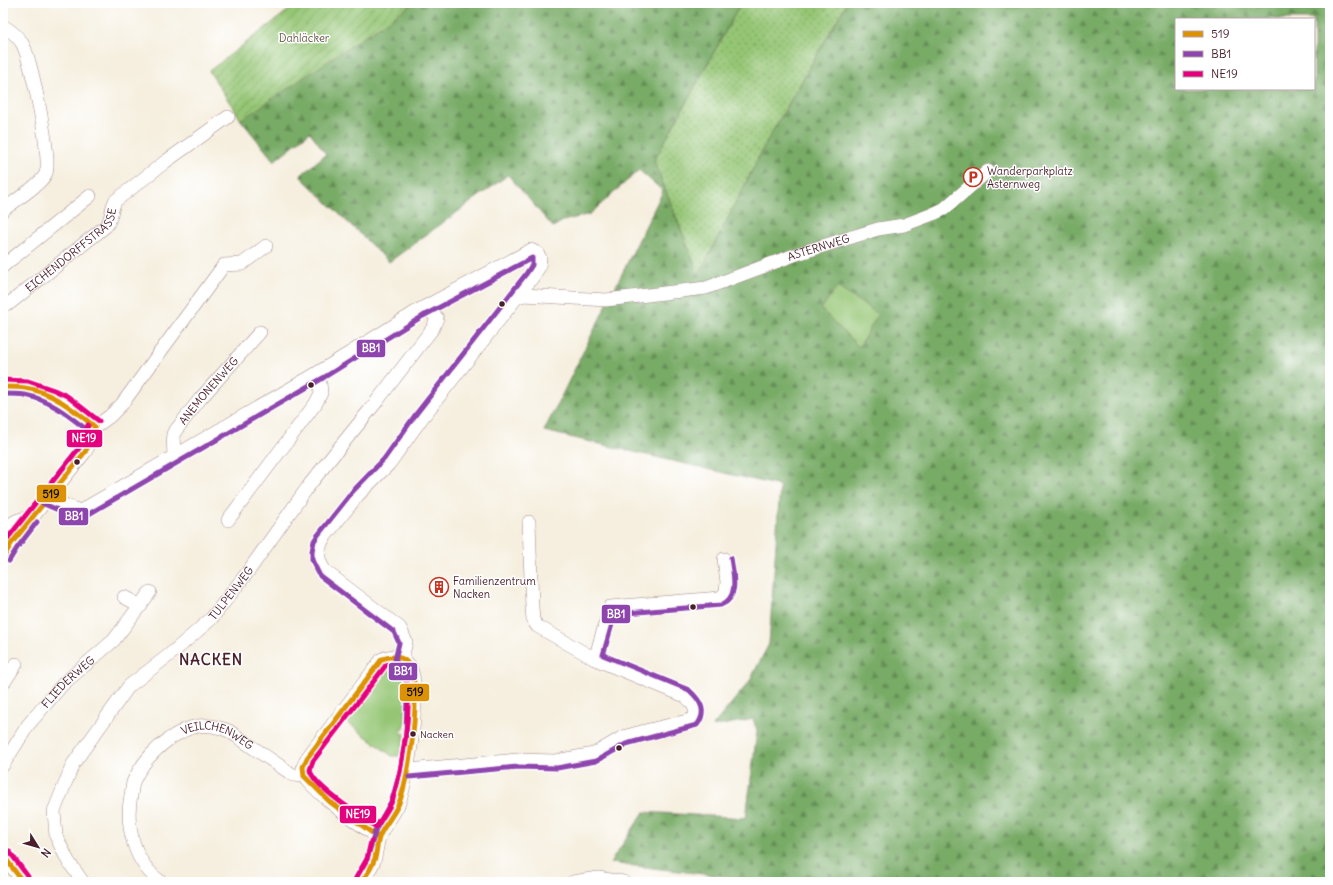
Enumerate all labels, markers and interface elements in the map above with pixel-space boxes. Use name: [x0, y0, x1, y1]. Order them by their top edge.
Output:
legend: [1175, 18, 1315, 90]
text: 519: [1211, 26, 1230, 41]
park label: Dahläcker: [279, 31, 330, 45]
text: BB1: [1211, 46, 1231, 61]
text: NE19: [1211, 66, 1238, 81]
place label: Wanderparkplatz Asternweg: [987, 164, 1073, 191]
parking icon: Wanderparkplatz Asternweg: [962, 166, 984, 188]
street label: EICHENDORFFSTRASSE: [22, 207, 119, 295]
street label: ASTERNWEG: [785, 231, 851, 264]
unlabelled marker: [497, 299, 507, 309]
line badge: BB1: [356, 339, 386, 358]
text: BB1: [362, 341, 380, 355]
street label: ANEMONENWEG: [176, 354, 241, 427]
unlabelled marker: [306, 380, 316, 390]
line badge: NE19: [66, 429, 103, 448]
text: NE19: [72, 431, 96, 445]
unlabelled marker: [72, 457, 82, 467]
line badge: 519: [36, 484, 67, 503]
text: 519: [42, 487, 60, 501]
line badge: BB1: [58, 507, 89, 526]
text: BB1: [65, 509, 83, 523]
street label: TULPENWEG: [206, 564, 256, 623]
place label: Familienzentrum Nacken: [453, 574, 536, 601]
building icon: Familienzentrum Nacken: [428, 576, 450, 598]
unlabelled marker: [688, 602, 698, 612]
line badge: BB1: [601, 604, 631, 624]
text: BB1: [607, 607, 625, 621]
district label: NACKEN: [179, 650, 243, 669]
street label: FLIEDERWEG: [38, 653, 97, 711]
line badge: BB1: [388, 662, 418, 681]
text: BB1: [394, 664, 412, 678]
line badge: 519: [399, 683, 430, 702]
text: 519: [406, 685, 424, 699]
street label: VEILCHENWEG: [179, 718, 256, 753]
place label: Nacken: [420, 728, 454, 741]
marker: Nacken: [408, 729, 418, 739]
unlabelled marker: [614, 743, 624, 753]
line badge: NE19: [339, 805, 377, 824]
text: NE19: [346, 807, 370, 821]
north arrow: [18, 827, 58, 867]
text: N: [38, 846, 54, 860]

